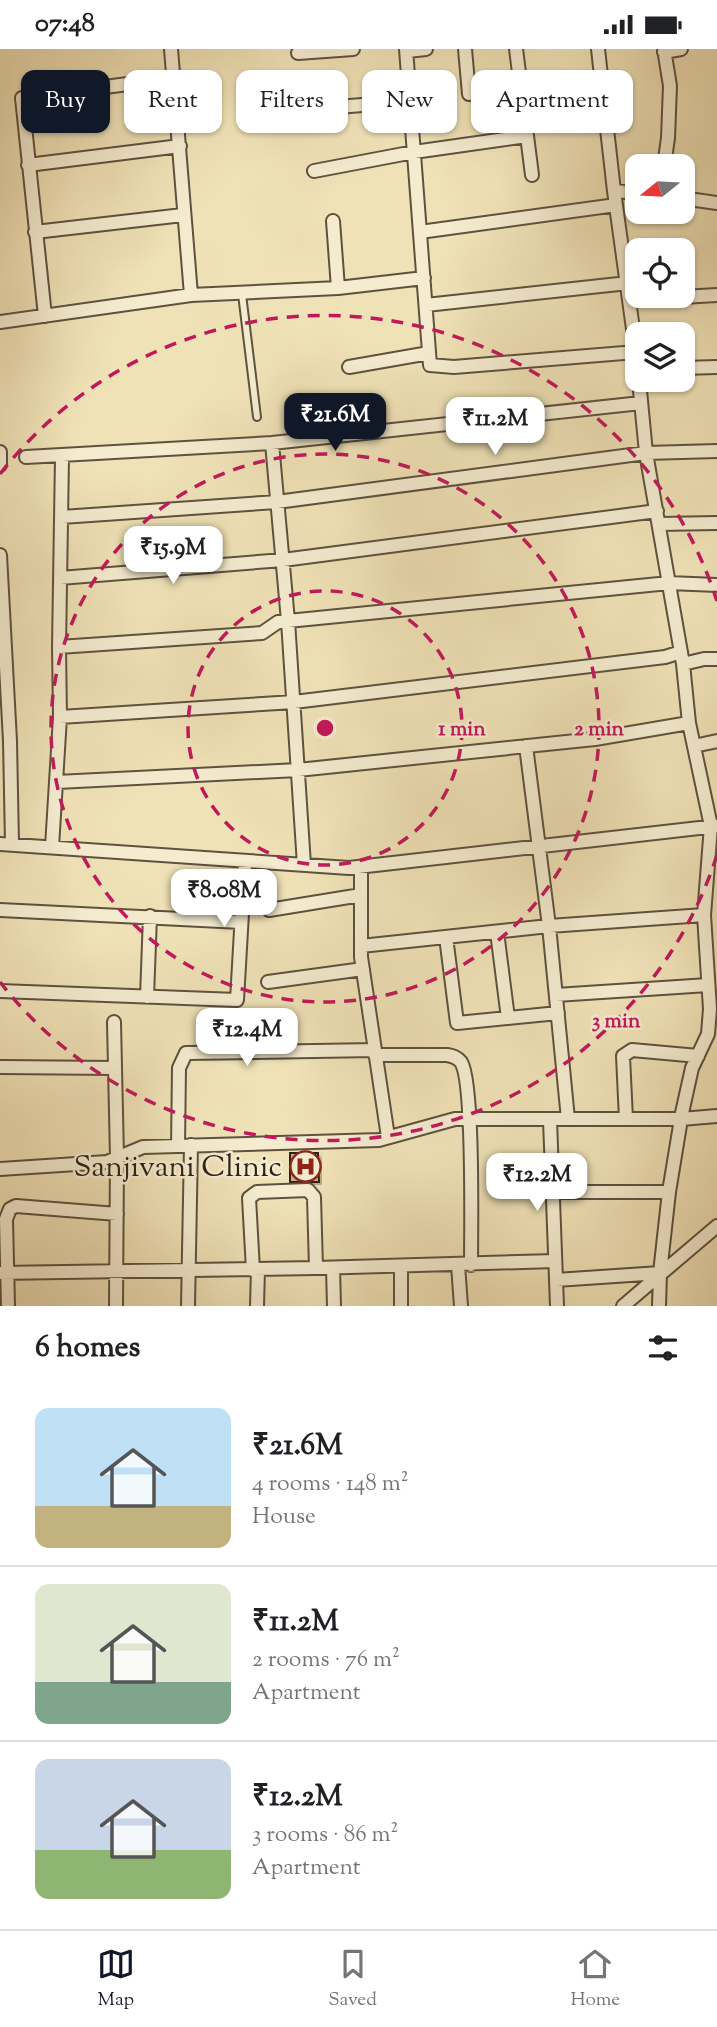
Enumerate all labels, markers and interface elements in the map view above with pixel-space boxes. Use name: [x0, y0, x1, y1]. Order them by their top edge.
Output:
text: 07:48: [35, 6, 95, 43]
chip: Buy: [21, 70, 110, 133]
chip: Rent: [124, 70, 222, 133]
chip: Filters: [236, 70, 348, 133]
chip: New: [362, 70, 457, 133]
chip: Apartment: [471, 70, 633, 133]
north arrow: [625, 154, 695, 224]
map controls: [625, 154, 695, 392]
button: locate: [625, 238, 695, 308]
button: layers: [625, 322, 695, 392]
pin: ₹21.6M: [278, 393, 392, 453]
pin: ₹11.2M: [438, 397, 552, 457]
text: ₹21.6M: [300, 399, 370, 432]
text: ₹11.2M: [462, 403, 528, 436]
pin: ₹15.9M: [116, 526, 230, 586]
text: ₹15.9M: [140, 532, 206, 565]
text: 1 min: [438, 715, 486, 745]
text: 2 min: [574, 715, 625, 745]
centre of rings: [313, 716, 337, 740]
pin: ₹8.08M: [167, 869, 281, 929]
text: ₹8.08M: [187, 875, 261, 908]
text: 3 min: [592, 1007, 641, 1037]
pin: ₹12.4M: [190, 1009, 304, 1068]
text: ₹12.4M: [212, 1014, 282, 1047]
place label: Sanjivani Clinic: [73, 1147, 282, 1190]
hospital icon: Sanjivani Clinic: [288, 1149, 322, 1183]
pin: ₹12.2M: [480, 1153, 594, 1213]
text: ₹12.2M: [502, 1159, 572, 1192]
text: 6 homes: [35, 1327, 140, 1370]
icon: filters: [644, 1329, 682, 1367]
text: ₹21.6M: [252, 1425, 343, 1468]
icon: home: [91, 1436, 175, 1520]
text: 4 rooms · 148 m²: [252, 1468, 409, 1501]
text: House: [252, 1501, 316, 1534]
text: ₹11.2M: [252, 1601, 339, 1644]
icon: home: [91, 1612, 175, 1696]
text: 2 rooms · 76 m²: [252, 1644, 400, 1677]
text: Apartment: [252, 1677, 361, 1710]
text: ₹12.2M: [252, 1776, 343, 1819]
icon: home: [91, 1787, 175, 1871]
text: 3 rooms · 86 m²: [252, 1819, 398, 1852]
text: Apartment: [252, 1852, 361, 1885]
tab: Map: [97, 1945, 135, 2014]
tab: Saved: [328, 1945, 377, 2014]
tab: Home: [570, 1945, 620, 2014]

